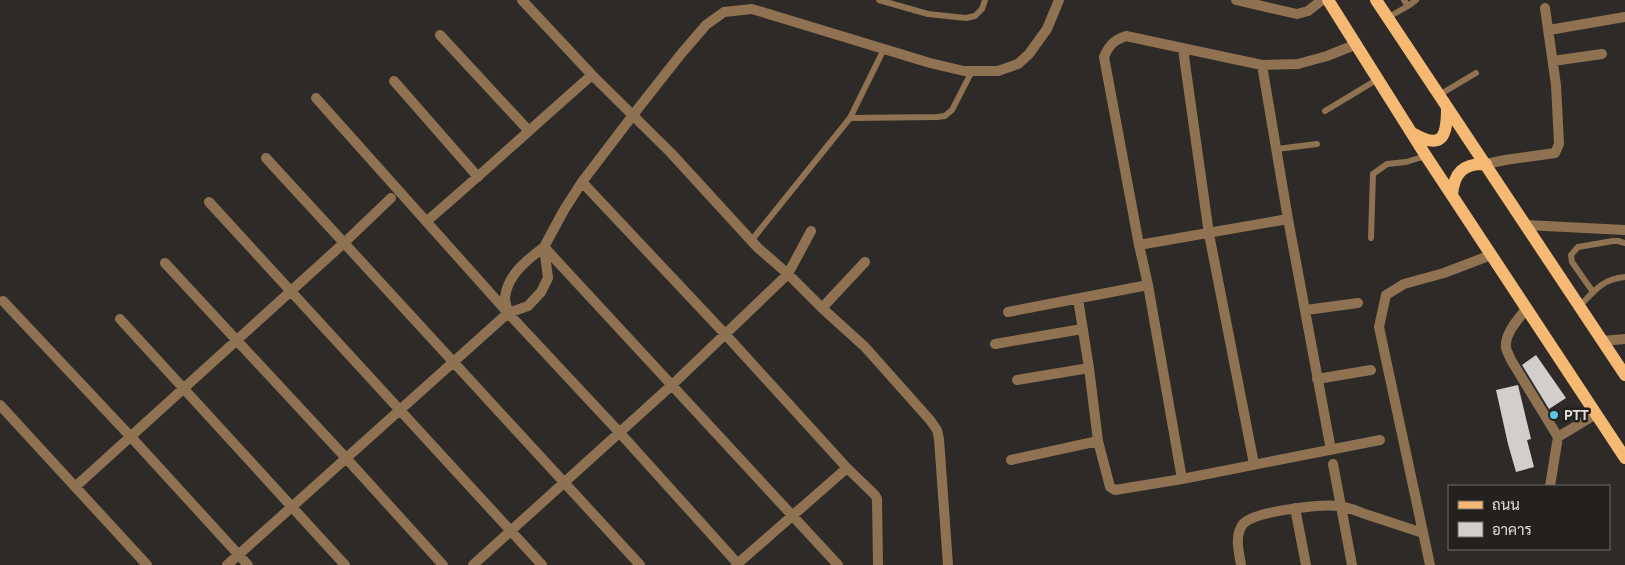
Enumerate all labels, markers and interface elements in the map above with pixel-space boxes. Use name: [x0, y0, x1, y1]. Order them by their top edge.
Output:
place label: PTT: [1564, 407, 1589, 424]
marker: PTT: [1548, 409, 1560, 421]
legend: [1448, 485, 1610, 550]
text: ถนน: [1492, 496, 1520, 514]
text: อาคาร: [1492, 521, 1532, 539]

